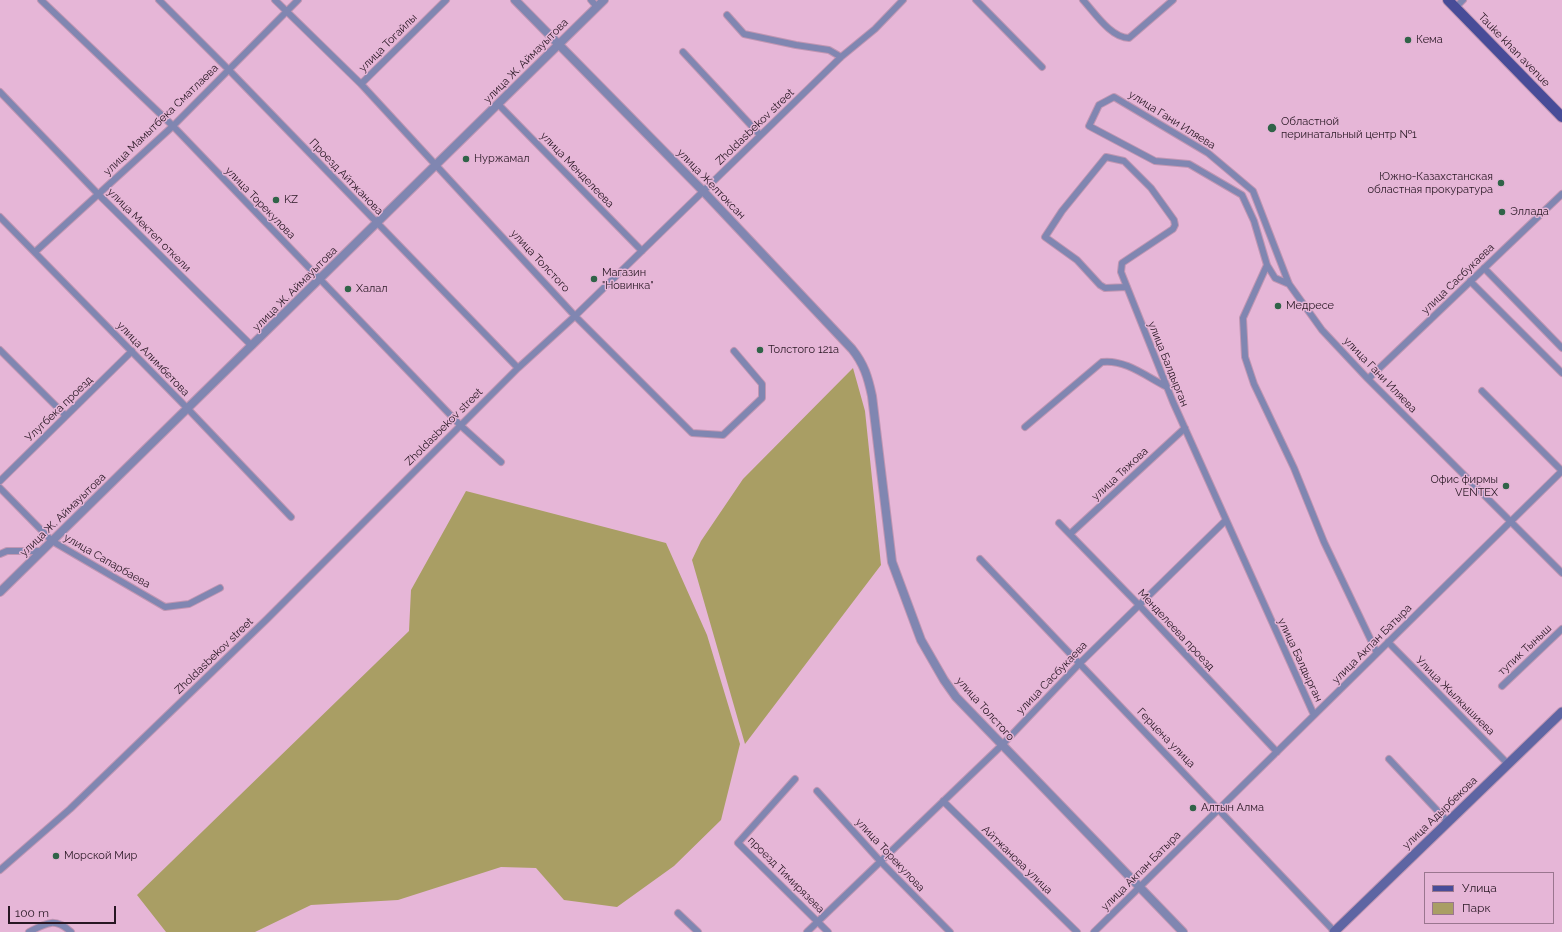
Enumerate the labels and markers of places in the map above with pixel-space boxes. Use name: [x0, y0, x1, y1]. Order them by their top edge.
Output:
place label: Кема: [1416, 33, 1443, 47]
marker: Кема: [1403, 35, 1413, 45]
place label: Областной перинатальный центр №1: [1281, 115, 1417, 141]
marker: Областной перинатальный центр №1: [1266, 122, 1278, 134]
place label: Нуржамал: [474, 152, 530, 166]
marker: Нуржамал: [461, 154, 471, 164]
place label: Южно-Казахстанская областная прокуратура: [1367, 170, 1493, 196]
marker: Южно-Казахстанская областная прокуратура: [1496, 178, 1506, 188]
place label: KZ: [284, 193, 298, 207]
marker: KZ: [271, 195, 281, 205]
place label: Эллада: [1510, 205, 1549, 219]
marker: Эллада: [1497, 207, 1507, 217]
place label: Магазин "Новинка": [602, 266, 653, 292]
marker: Магазин "Новинка": [589, 274, 599, 284]
place label: Халал: [356, 282, 387, 296]
marker: Халал: [343, 284, 353, 294]
place label: Медресе: [1286, 299, 1334, 313]
marker: Медресе: [1273, 301, 1283, 311]
place label: Толстого 121а: [768, 343, 839, 357]
marker: Толстого 121а: [755, 345, 765, 355]
place label: Офис фирмы VENTEX: [1431, 473, 1498, 499]
marker: Офис фирмы VENTEX: [1501, 481, 1511, 491]
place label: Алтын Алма: [1201, 801, 1264, 815]
marker: Алтын Алма: [1188, 803, 1198, 813]
place label: Морской Мир: [64, 849, 137, 863]
marker: Морской Мир: [51, 851, 61, 861]

